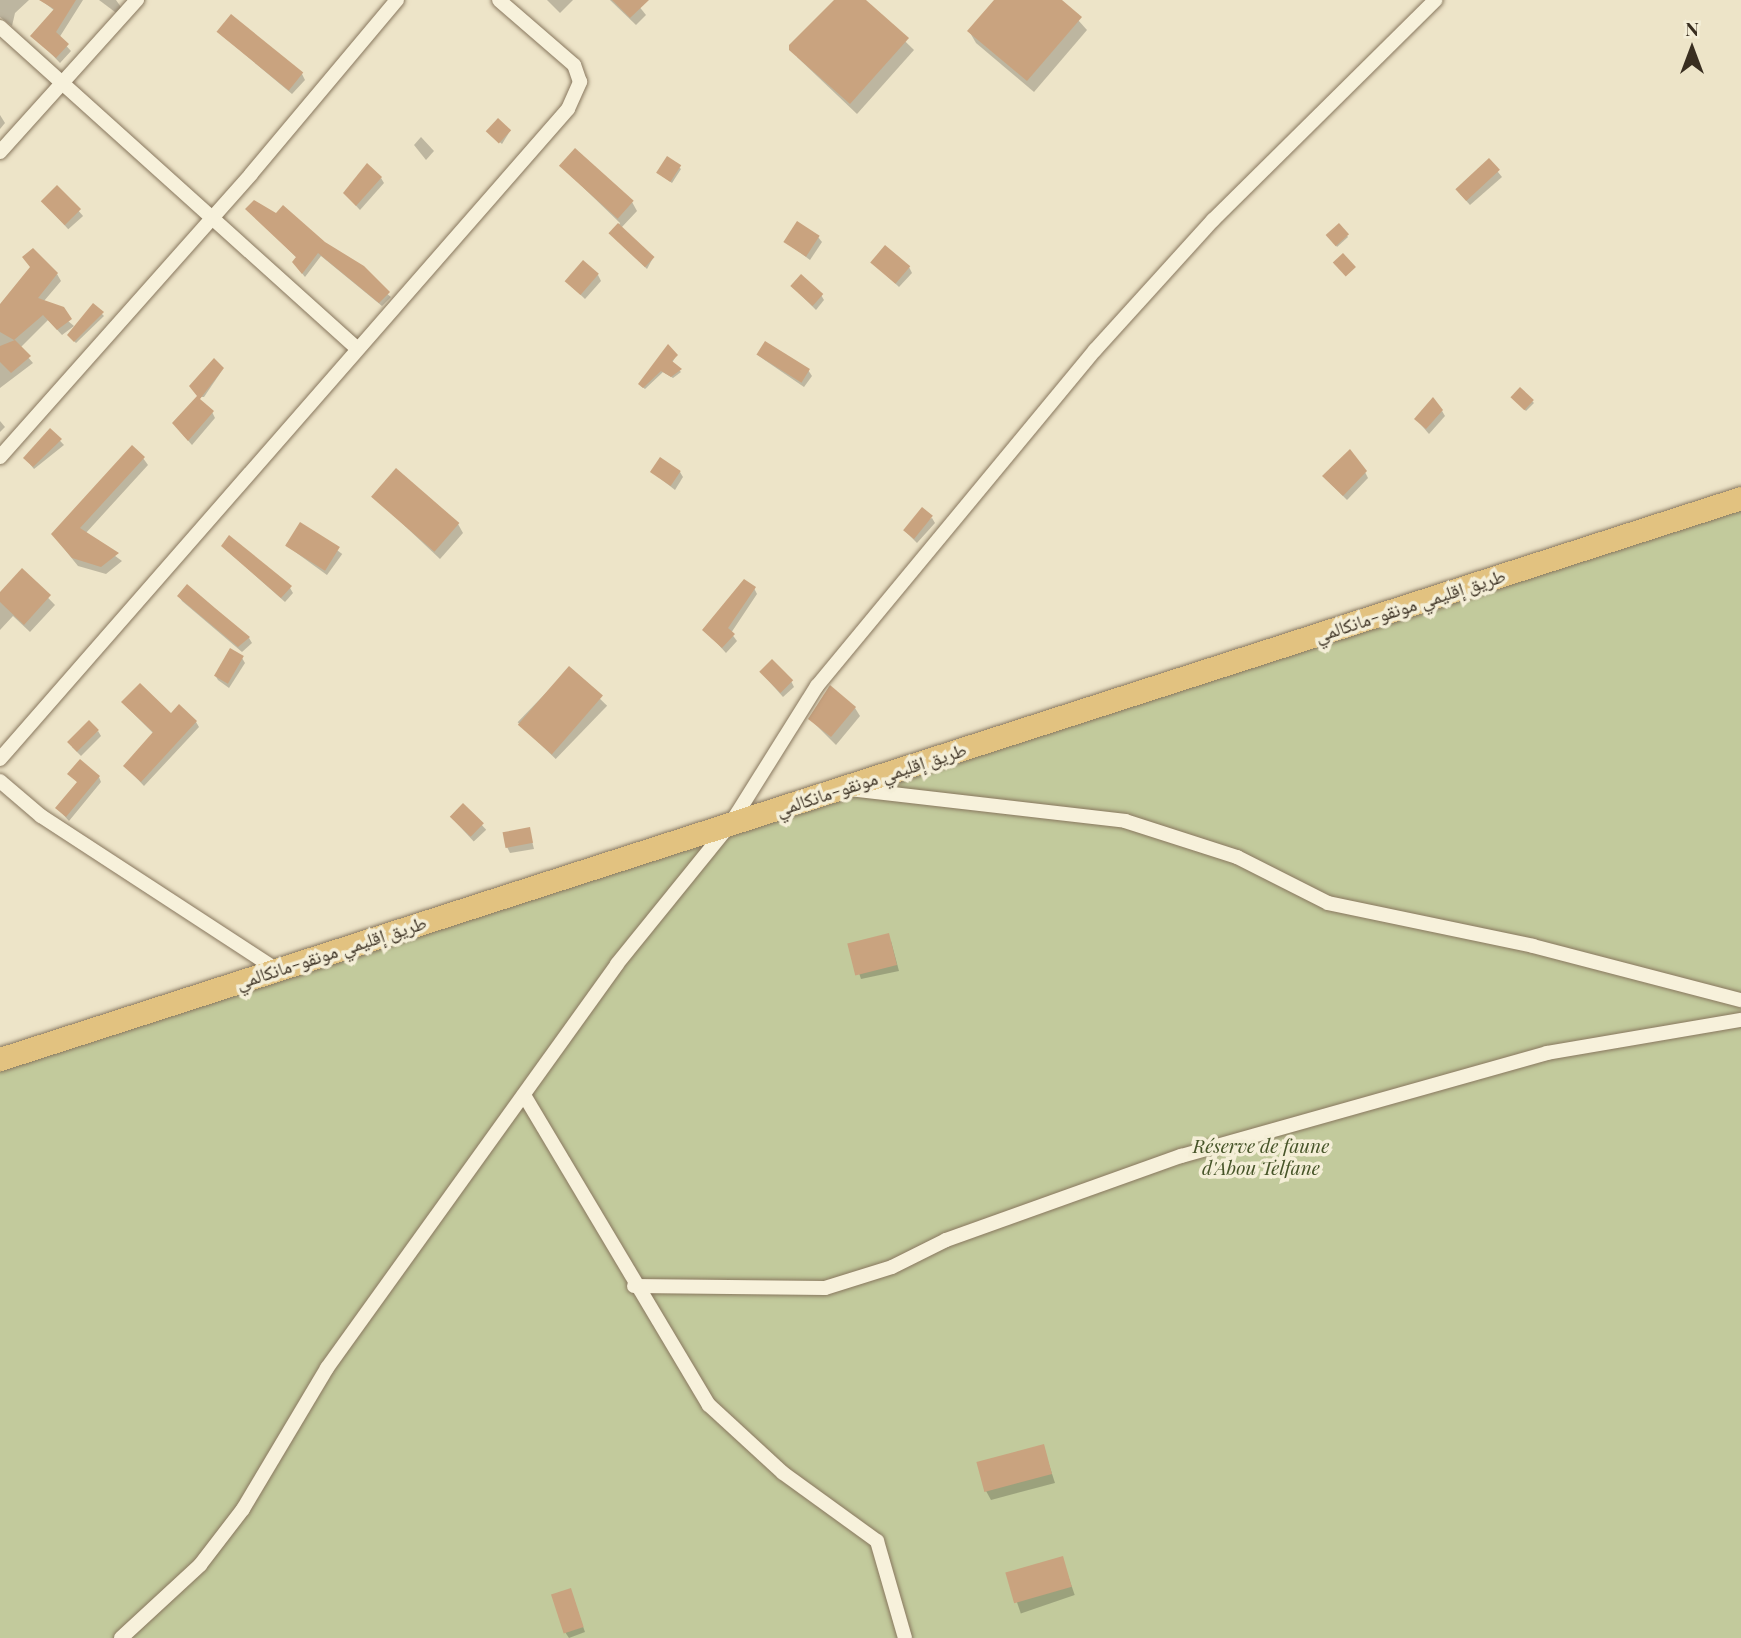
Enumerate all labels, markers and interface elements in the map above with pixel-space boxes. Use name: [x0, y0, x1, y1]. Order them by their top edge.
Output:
north arrow: [1657, 14, 1727, 84]
text: N: [1685, 15, 1699, 41]
street label: طريق إقليمي مونقو-مانكالمي: [1312, 563, 1508, 647]
street label: طريق إقليمي مونقو-مانكالمي: [773, 737, 969, 821]
street label: طريق إقليمي مونقو-مانكالمي: [233, 910, 429, 994]
park label: Réserve de faune d'Abou Telfane: [1193, 1135, 1329, 1179]

